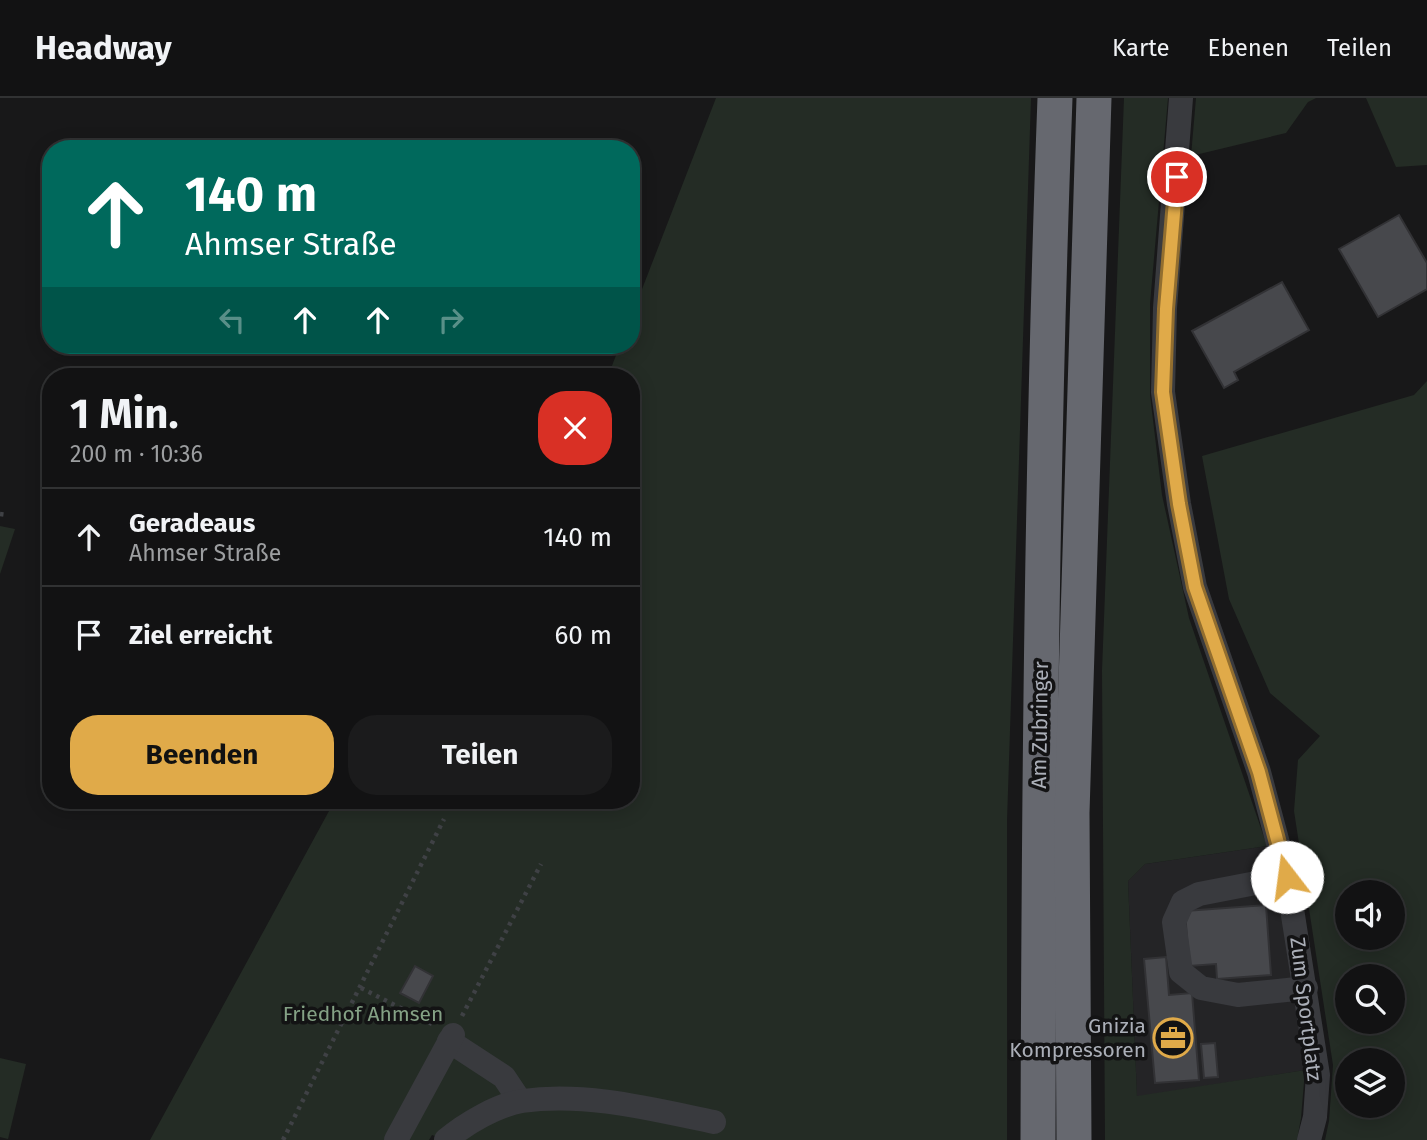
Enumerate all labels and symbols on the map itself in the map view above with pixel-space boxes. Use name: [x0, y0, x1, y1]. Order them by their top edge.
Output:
pin: [1147, 147, 1207, 207]
street label: Am Zubringer: [1026, 661, 1054, 789]
position arrow: [1250, 840, 1324, 914]
street label: Zum Sportplatz: [1284, 936, 1328, 1082]
park label: Friedhof Ahmsen: [283, 1001, 443, 1027]
place label: Gnizia Kompressoren: [1009, 1013, 1146, 1063]
office icon: Gnizia Kompressoren: [1152, 1017, 1194, 1059]

